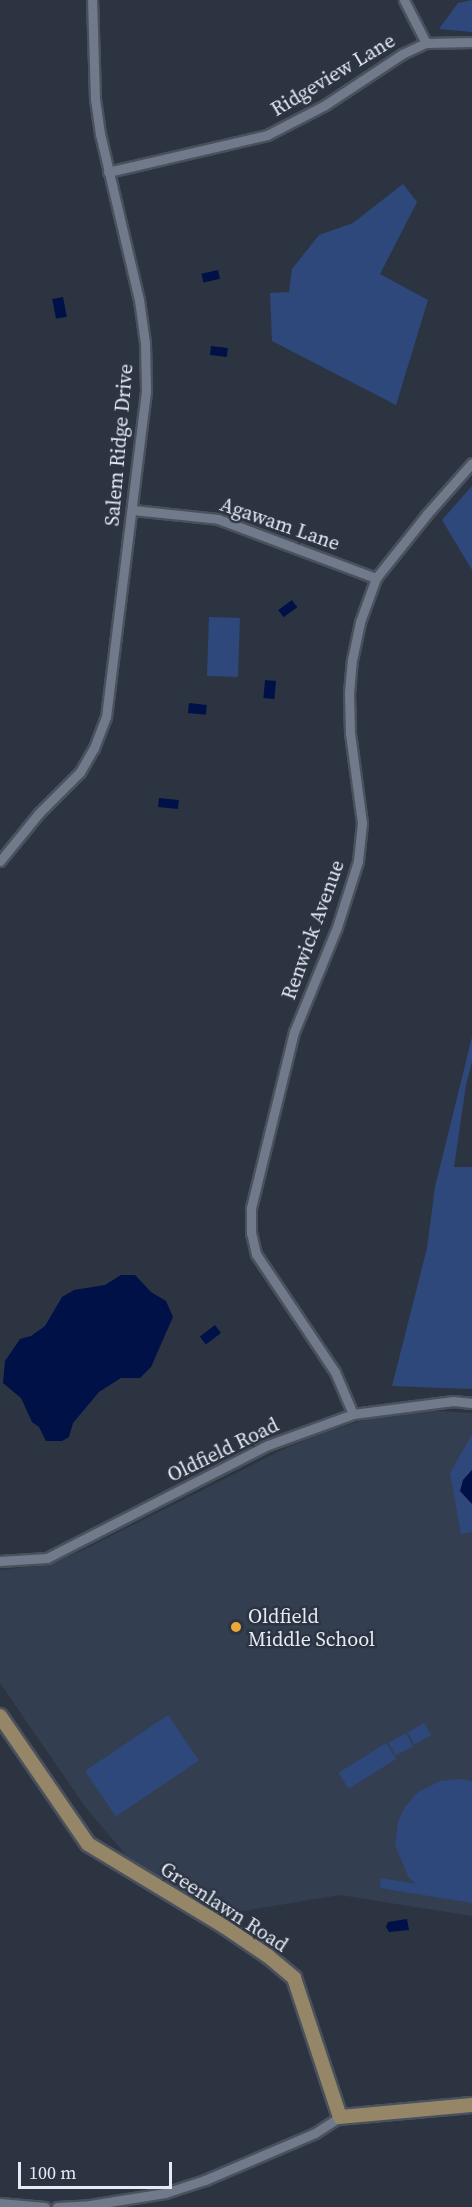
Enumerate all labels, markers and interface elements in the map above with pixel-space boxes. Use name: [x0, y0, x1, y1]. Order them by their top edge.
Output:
street label: Ridgeview Lane: [267, 29, 399, 121]
street label: Salem Ridge Drive: [100, 363, 138, 527]
street label: Agawam Lane: [217, 492, 343, 556]
street label: Renwick Avenue: [277, 857, 349, 1003]
street label: Oldfield Road: [163, 1413, 283, 1487]
place label: Oldfield Middle School: [248, 1604, 375, 1651]
marker: Oldfield Middle School: [229, 1620, 243, 1634]
street label: Greenlawn Road: [156, 1857, 292, 1957]
scale bar: [21, 2150, 176, 2188]
text: 100 m: [29, 2160, 76, 2185]

